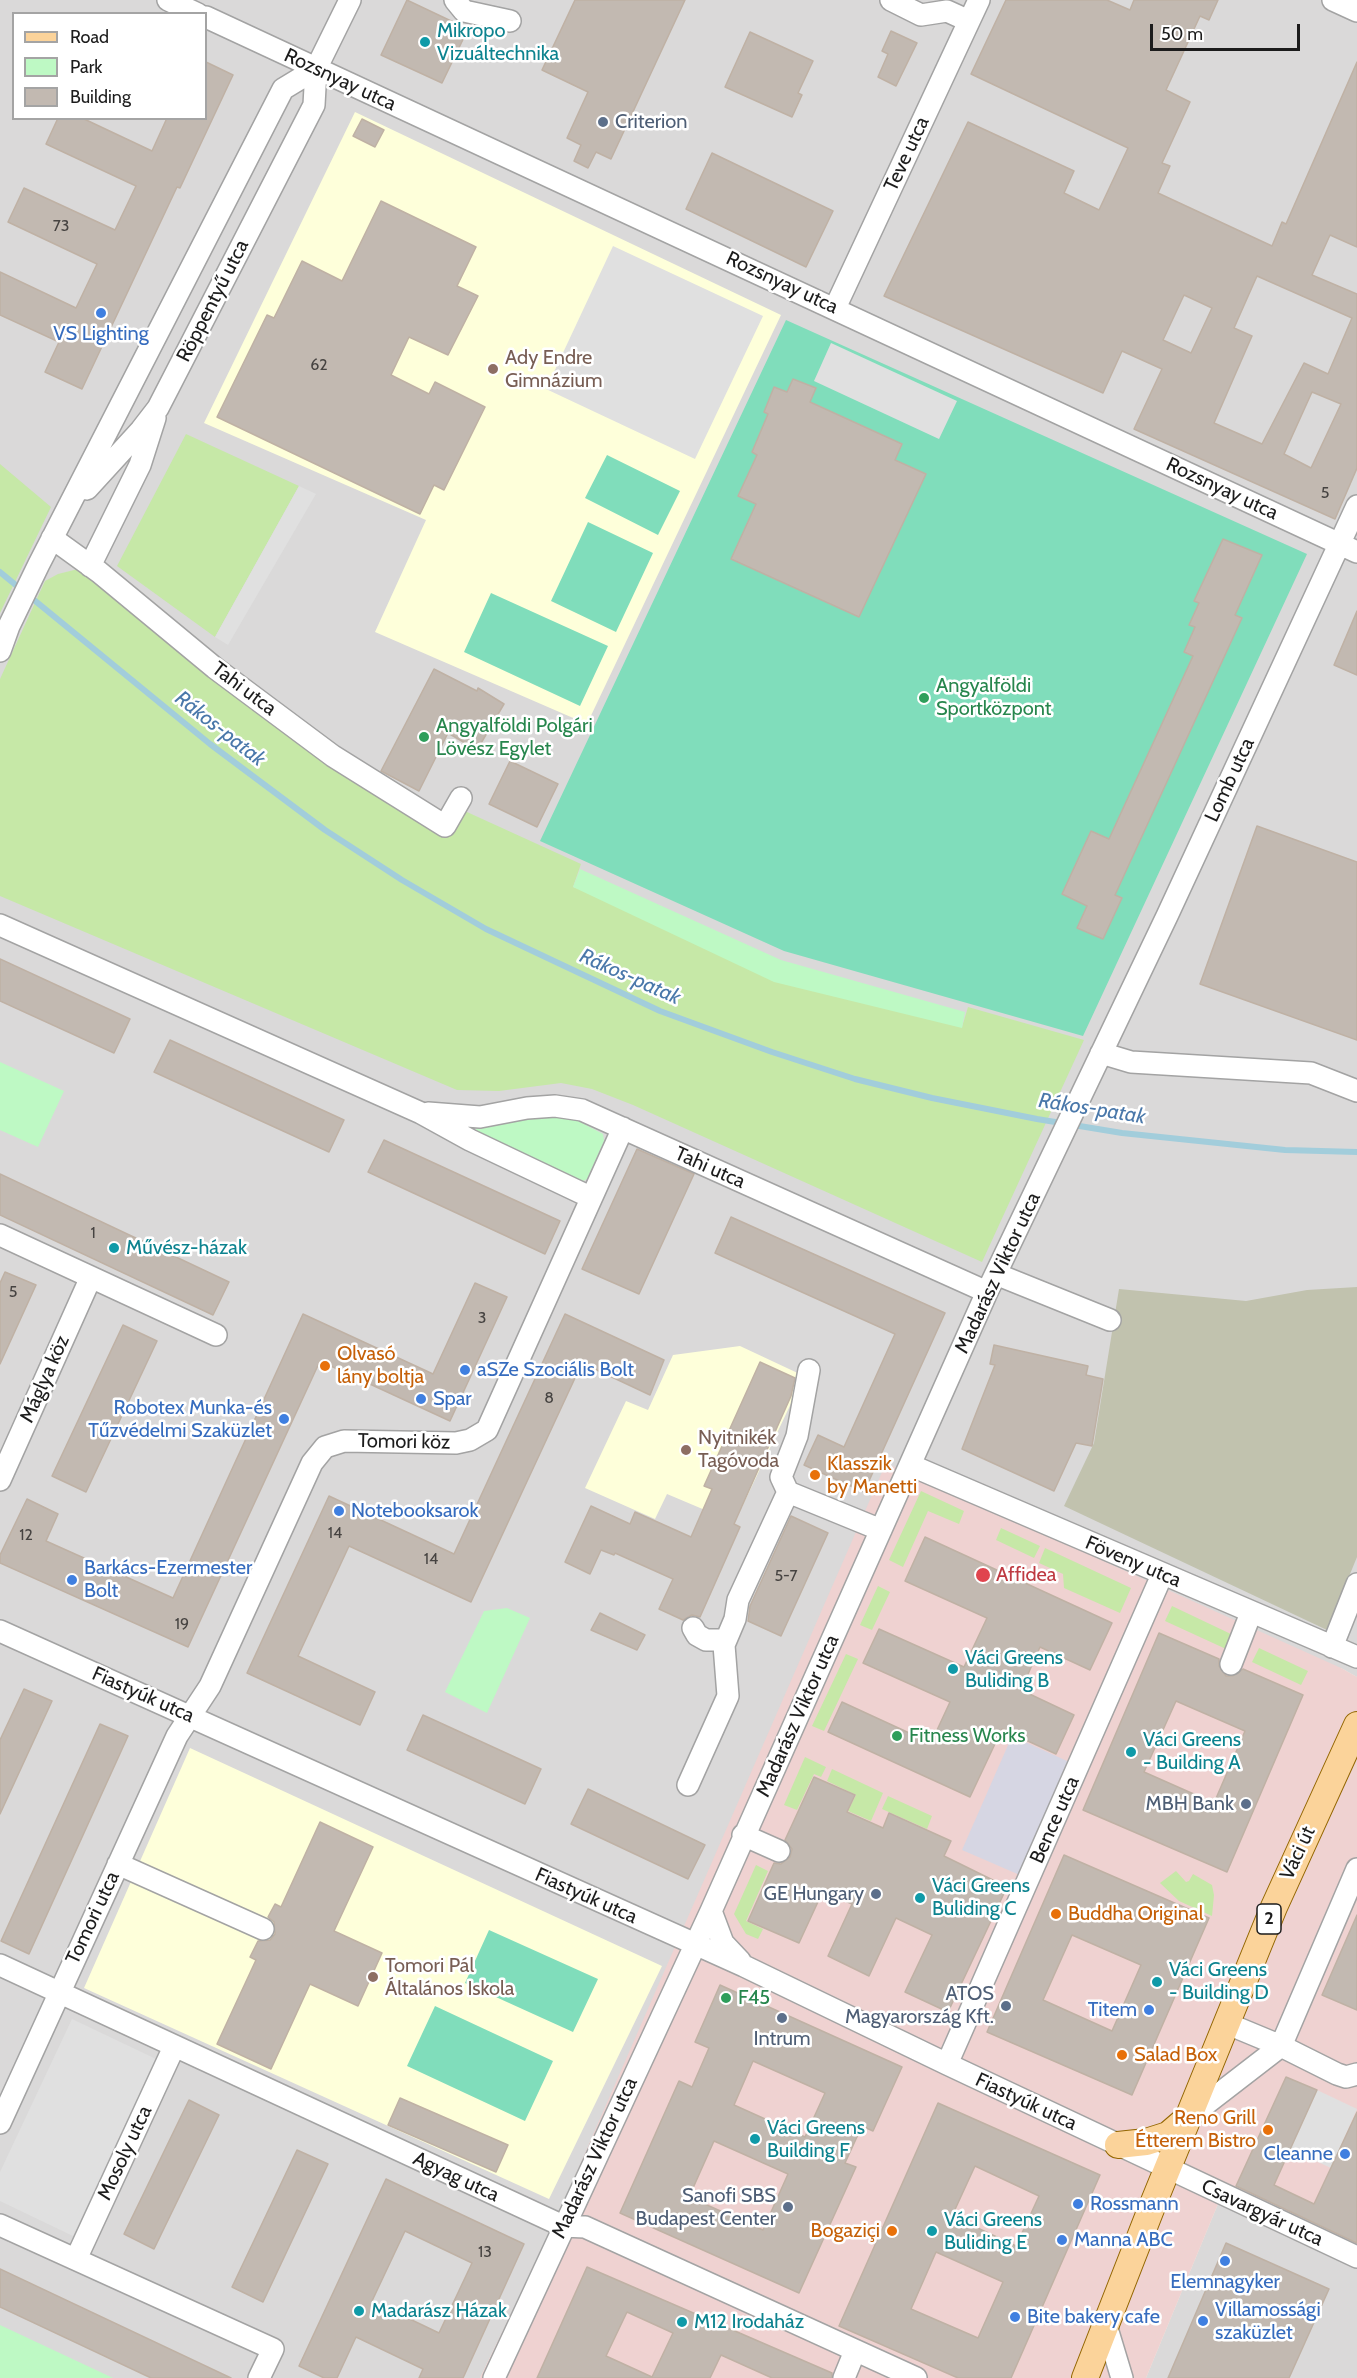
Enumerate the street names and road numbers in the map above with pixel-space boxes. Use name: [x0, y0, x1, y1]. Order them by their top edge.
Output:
street label: Rozsnyay utca: [280, 44, 400, 116]
street label: Teve utca: [879, 113, 935, 195]
street label: Röppentyű utca: [172, 236, 254, 366]
street label: Rozsnyay utca: [722, 247, 842, 319]
street label: Rozsnyay utca: [1162, 453, 1282, 525]
street label: Tahi utca: [207, 657, 281, 721]
street label: Lomb utca: [1200, 734, 1260, 826]
street label: Tahi utca: [671, 1142, 749, 1194]
street label: Madarász Viktor utca: [950, 1189, 1046, 1357]
street label: Máglya köz: [15, 1332, 75, 1426]
street label: Tomori köz: [358, 1429, 450, 1455]
street label: Föveny utca: [1082, 1531, 1184, 1593]
street label: Madarász Viktor utca: [751, 1631, 845, 1801]
street label: Fiastyúk utca: [88, 1662, 198, 1728]
street label: Bence utca: [1025, 1773, 1085, 1867]
street label: Váci út: [1275, 1823, 1321, 1883]
street label: Fiastyúk utca: [531, 1863, 641, 1929]
street label: Tomori utca: [61, 1868, 125, 1968]
road number: 2: [1257, 1904, 1281, 1934]
street label: Fiastyúk utca: [972, 2068, 1080, 2136]
street label: Madarász Viktor utca: [547, 2074, 643, 2242]
street label: Mosoly utca: [93, 2102, 157, 2204]
street label: Agyag utca: [409, 2147, 503, 2207]
street label: Csavargyár utca: [1197, 2174, 1327, 2252]

